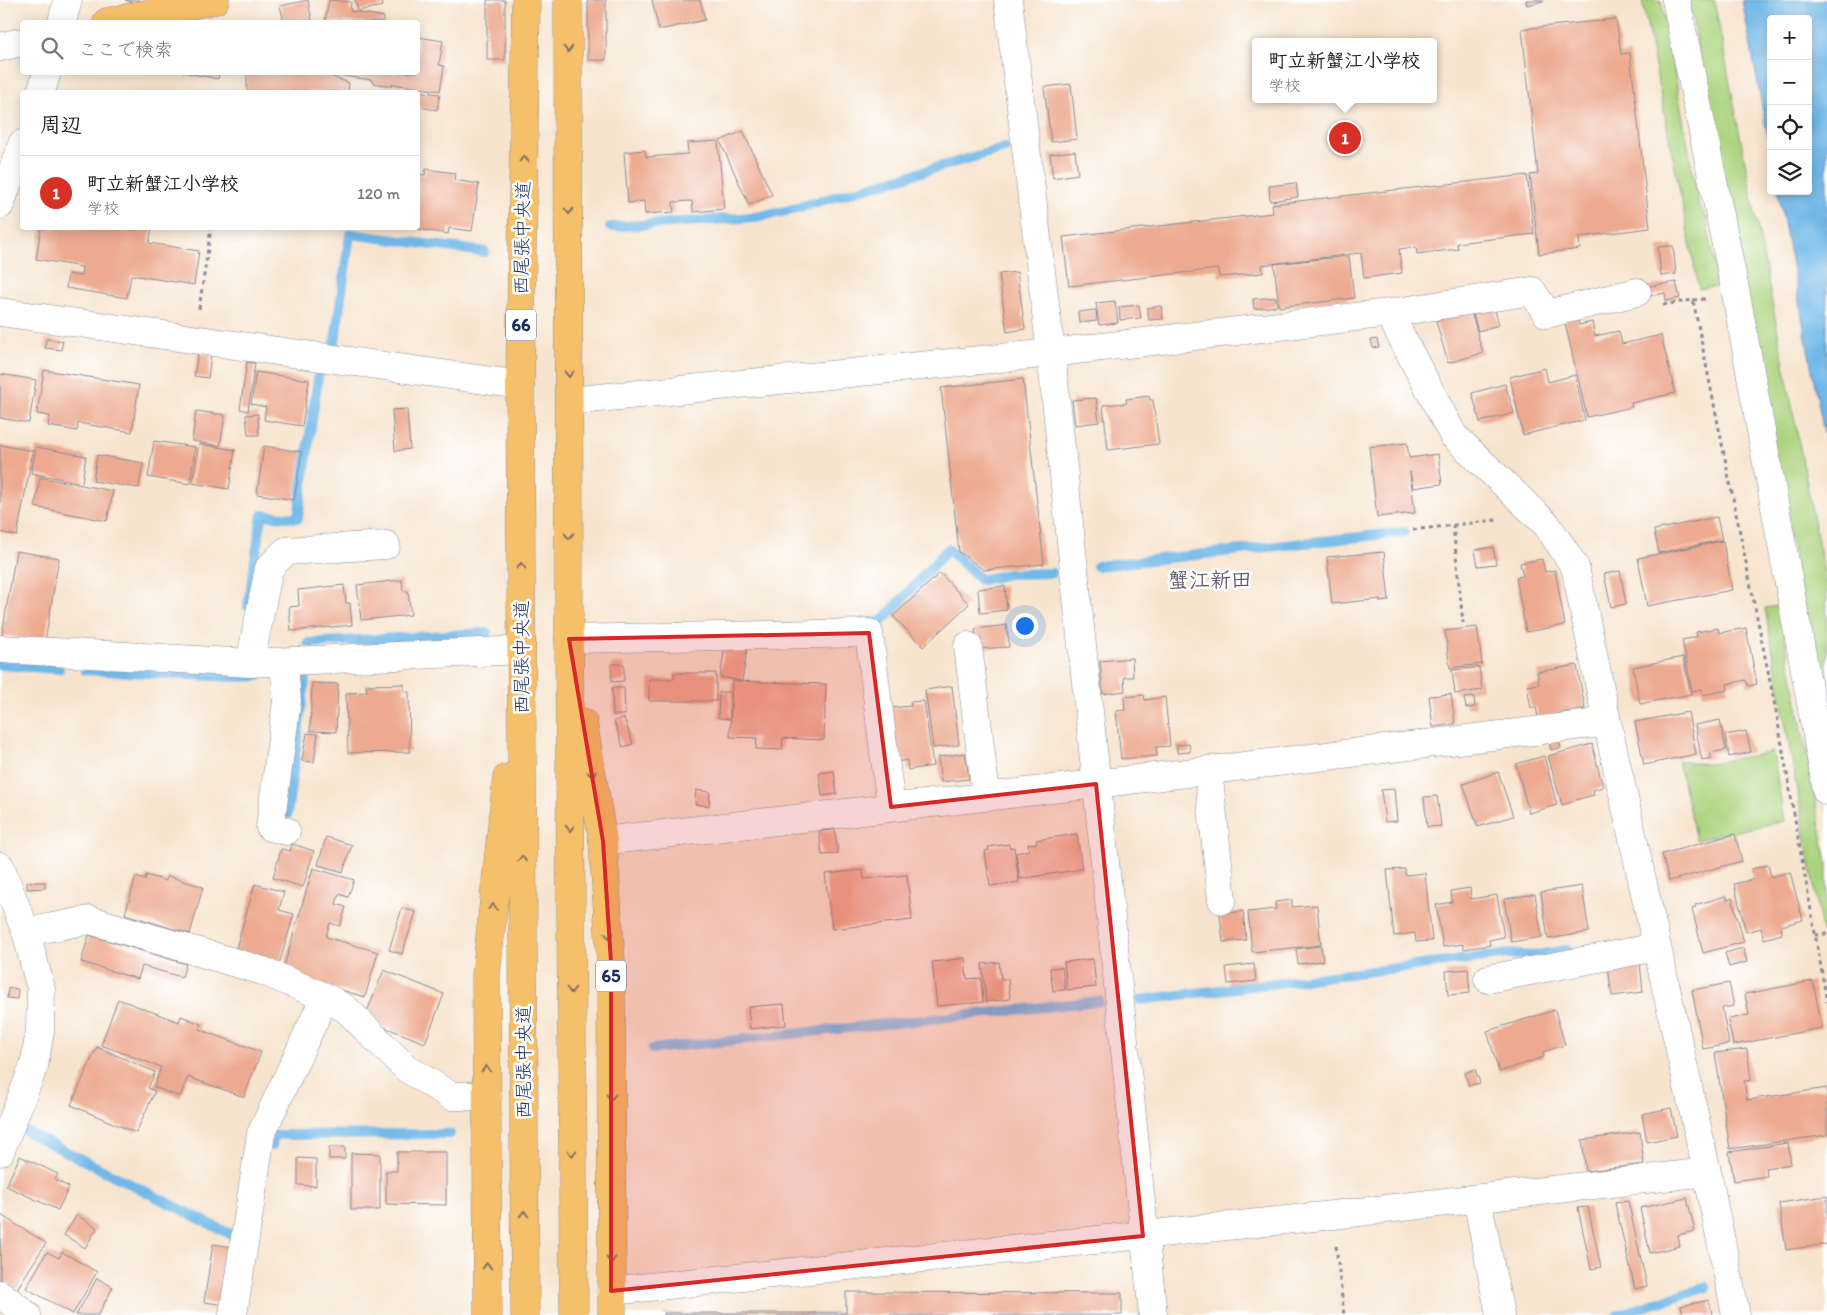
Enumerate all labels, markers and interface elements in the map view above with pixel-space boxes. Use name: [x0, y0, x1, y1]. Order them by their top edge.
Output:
map controls: [1767, 15, 1812, 195]
button: +: [1767, 15, 1812, 60]
search box: [20, 20, 420, 75]
icon: search: [38, 34, 66, 62]
text: ここで検索: [78, 38, 173, 61]
popup: [1252, 38, 1437, 103]
one-way arrow: [563, 45, 573, 53]
text: 町立新蟹江小学校: [1268, 49, 1421, 72]
button: −: [1767, 60, 1812, 105]
text: 学校: [1268, 76, 1301, 95]
button: locate: [1767, 105, 1812, 150]
text: 周辺: [40, 112, 82, 137]
pin: 1: [1329, 119, 1361, 157]
button: layers: [1767, 150, 1812, 195]
one-way arrow: [518, 155, 529, 163]
text: 町立新蟹江小学校: [87, 172, 239, 195]
street label: 西尾張中央道: [510, 181, 534, 295]
text: 1: [52, 184, 60, 203]
text: 120 m: [357, 184, 400, 203]
text: 学校: [87, 199, 119, 218]
one-way arrow: [564, 208, 574, 215]
road number: 66: [506, 310, 536, 340]
one-way arrow: [564, 370, 574, 378]
one-way arrow: [564, 532, 574, 540]
one-way arrow: [516, 562, 526, 570]
district label: 蟹江新田: [1168, 567, 1252, 592]
street label: 西尾張中央道: [510, 600, 533, 714]
your location: [1012, 613, 1038, 639]
one-way arrow: [586, 769, 596, 778]
one-way arrow: [565, 824, 575, 832]
one-way arrow: [517, 855, 527, 862]
one-way arrow: [487, 902, 498, 910]
one-way arrow: [604, 931, 615, 939]
road number: 65: [596, 960, 626, 991]
one-way arrow: [566, 987, 577, 995]
street label: 西尾張中央道: [512, 1005, 535, 1119]
one-way arrow: [481, 1065, 492, 1073]
one-way arrow: [606, 1094, 616, 1102]
one-way arrow: [567, 1149, 578, 1157]
one-way arrow: [519, 1210, 529, 1218]
one-way arrow: [606, 1256, 616, 1264]
one-way arrow: [482, 1262, 492, 1270]

